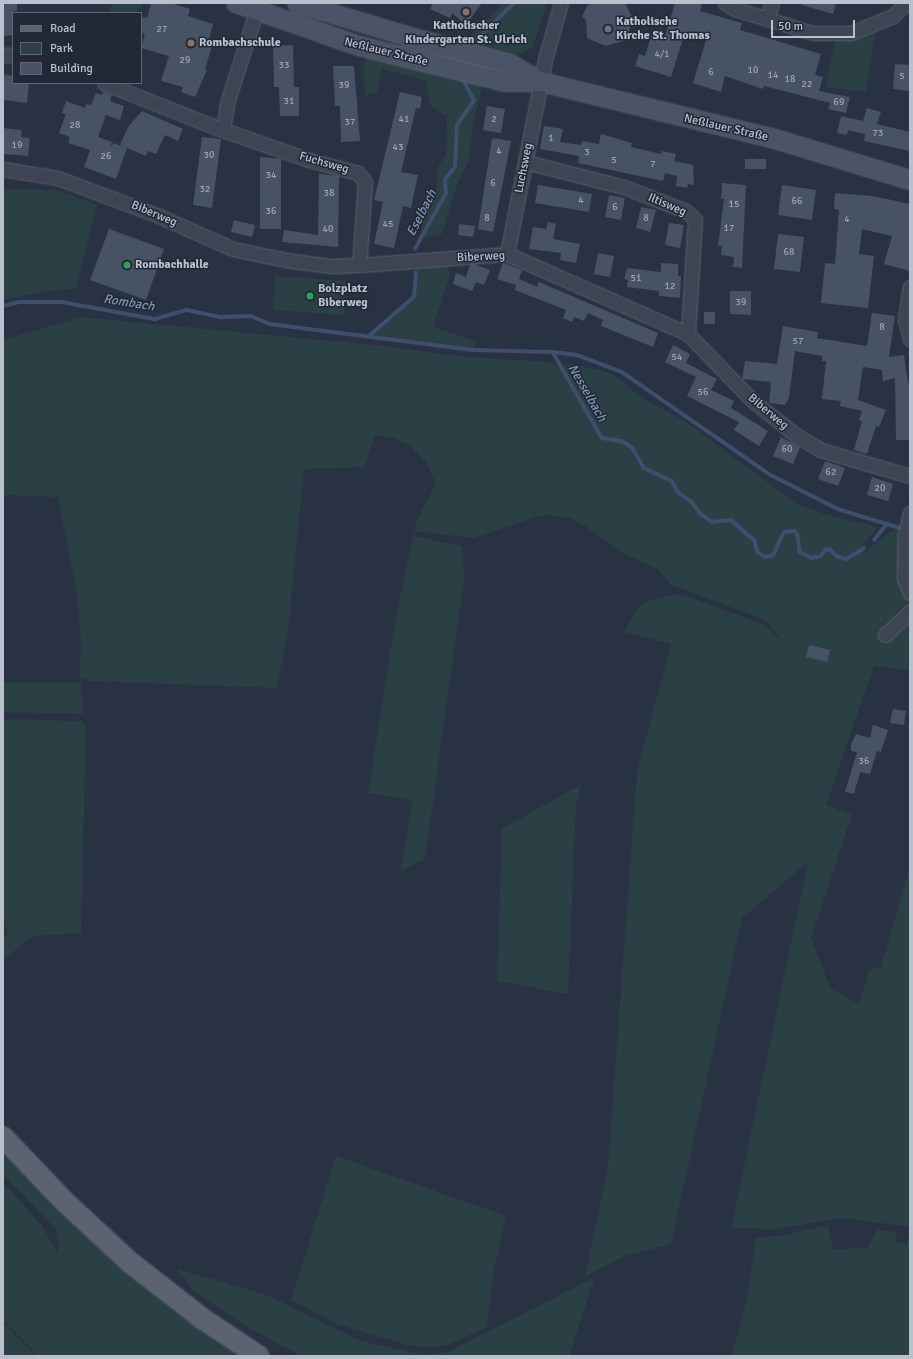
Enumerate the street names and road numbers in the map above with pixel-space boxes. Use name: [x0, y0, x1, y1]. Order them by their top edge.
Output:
street label: Neßlauer Straße: [343, 35, 429, 69]
street label: Neßlauer Straße: [683, 111, 769, 145]
street label: Luchsweg: [512, 142, 536, 194]
street label: Fuchsweg: [298, 149, 350, 177]
street label: Iltisweg: [646, 190, 688, 220]
street label: Biberweg: [129, 198, 179, 230]
street label: Biberweg: [456, 249, 506, 265]
street label: Biberweg: [745, 391, 791, 433]

